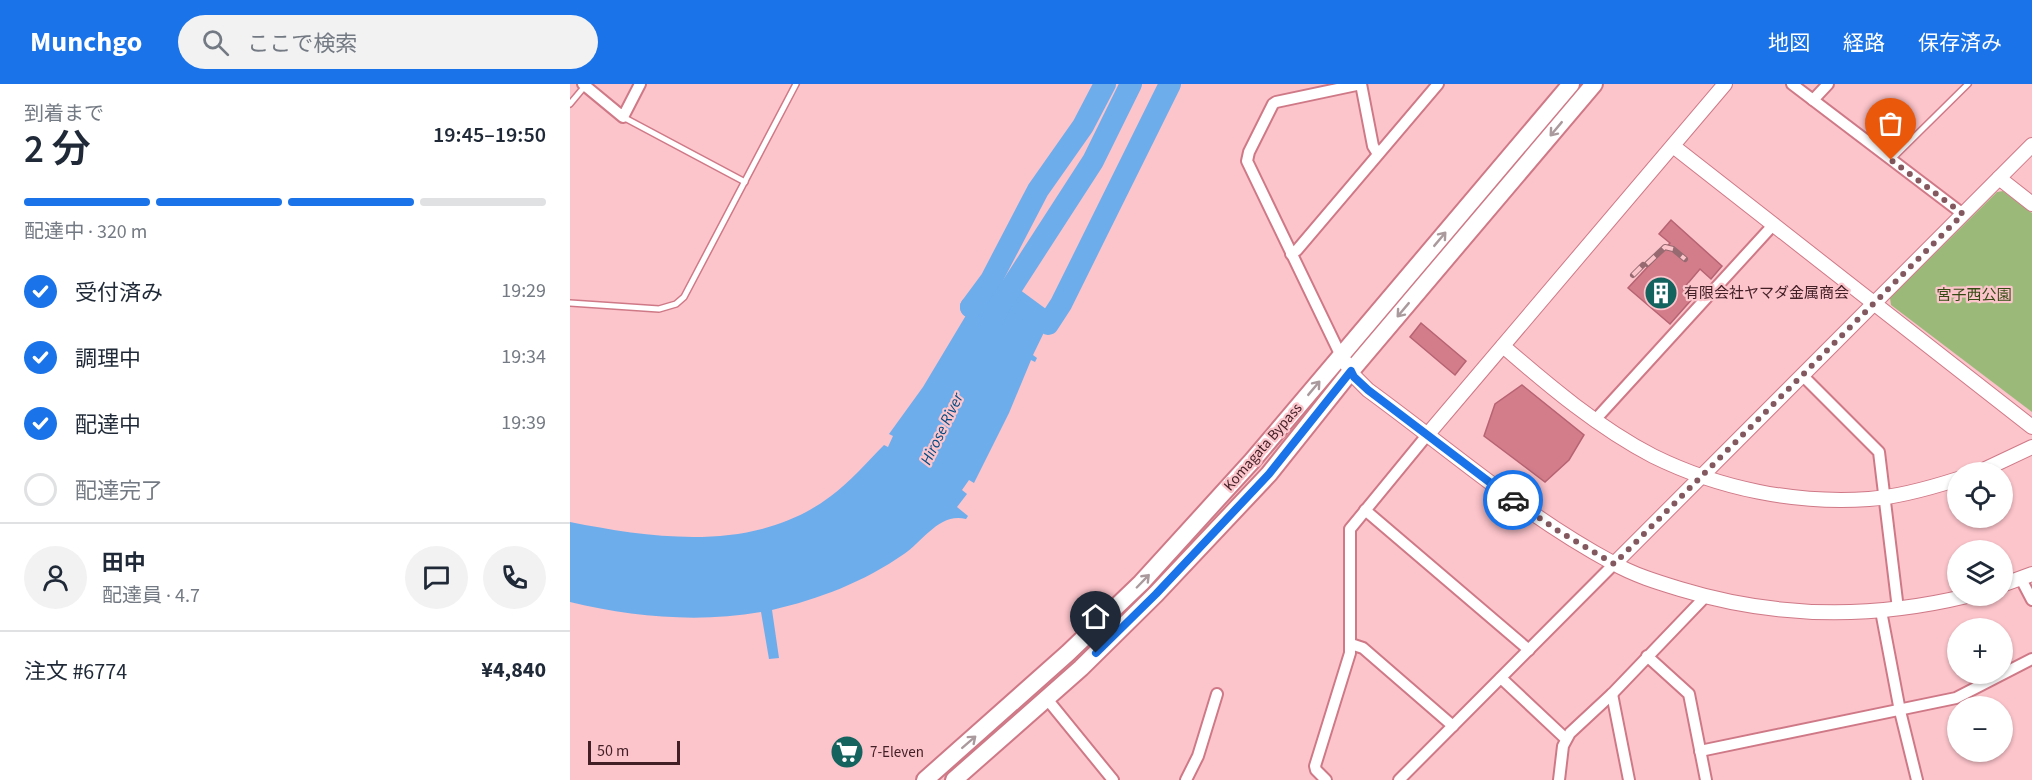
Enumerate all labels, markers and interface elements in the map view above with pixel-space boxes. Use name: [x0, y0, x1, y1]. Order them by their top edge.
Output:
search box: [178, 15, 598, 69]
text: Munchgo: [30, 22, 142, 62]
icon: search: [199, 26, 232, 59]
text: ここで検索: [247, 28, 357, 60]
text: 地図: [1768, 28, 1810, 58]
text: 経路: [1843, 28, 1885, 58]
text: 保存済み: [1918, 28, 2002, 58]
pin: [1865, 98, 1916, 160]
text: 到着まで: [24, 100, 104, 128]
icon: bag: [1874, 107, 1907, 140]
text: 19:45–19:50: [433, 119, 546, 151]
one-way arrow: [1549, 121, 1563, 136]
text: 2 分: [24, 122, 91, 178]
text: 配達中 · 320 m: [24, 218, 147, 246]
one-way arrow: [1433, 232, 1447, 247]
icon: check: [24, 275, 57, 308]
building icon: 有限会社ヤマダ金属商会: [1643, 275, 1679, 311]
text: 受付済み: [75, 277, 163, 309]
text: 19:29: [501, 277, 546, 305]
place label: 有限会社ヤマダ金属商会: [1684, 283, 1849, 304]
park label: 宮子西公園: [1936, 285, 2012, 306]
one-way arrow: [1396, 302, 1410, 317]
icon: check: [24, 341, 57, 374]
text: 調理中: [75, 343, 141, 375]
text: 19:34: [501, 343, 546, 371]
one-way arrow: [1307, 381, 1321, 396]
water label: Hirose River: [915, 388, 970, 469]
street label: Komagata Bypass: [1219, 398, 1307, 496]
icon: check: [24, 407, 57, 440]
text: 配達中: [75, 409, 141, 441]
text: 19:39: [501, 409, 546, 437]
map controls: [1947, 462, 2013, 762]
button: locate: [1947, 462, 2013, 528]
courier: [1483, 470, 1543, 530]
text: 配達完了: [75, 475, 163, 507]
icon: car: [1497, 484, 1530, 517]
button: layers: [1947, 540, 2013, 606]
button: person: [24, 546, 87, 609]
button: chat: [405, 546, 468, 609]
button: phone: [483, 546, 546, 609]
text: 田中: [102, 547, 146, 579]
one-way arrow: [1136, 573, 1150, 588]
text: 配達員 · 4.7: [102, 582, 200, 610]
pin: [1070, 591, 1121, 653]
icon: home: [1079, 600, 1112, 633]
button: +: [1947, 618, 2013, 684]
text: ¥4,840: [481, 654, 546, 686]
text: 注文 #6774: [24, 656, 127, 688]
button: −: [1947, 696, 2013, 762]
supermarket icon: 7-Eleven: [829, 734, 865, 770]
one-way arrow: [961, 735, 976, 749]
scale bar: [588, 738, 680, 766]
text: 50 m: [597, 740, 629, 762]
place label: 7-Eleven: [870, 742, 924, 763]

